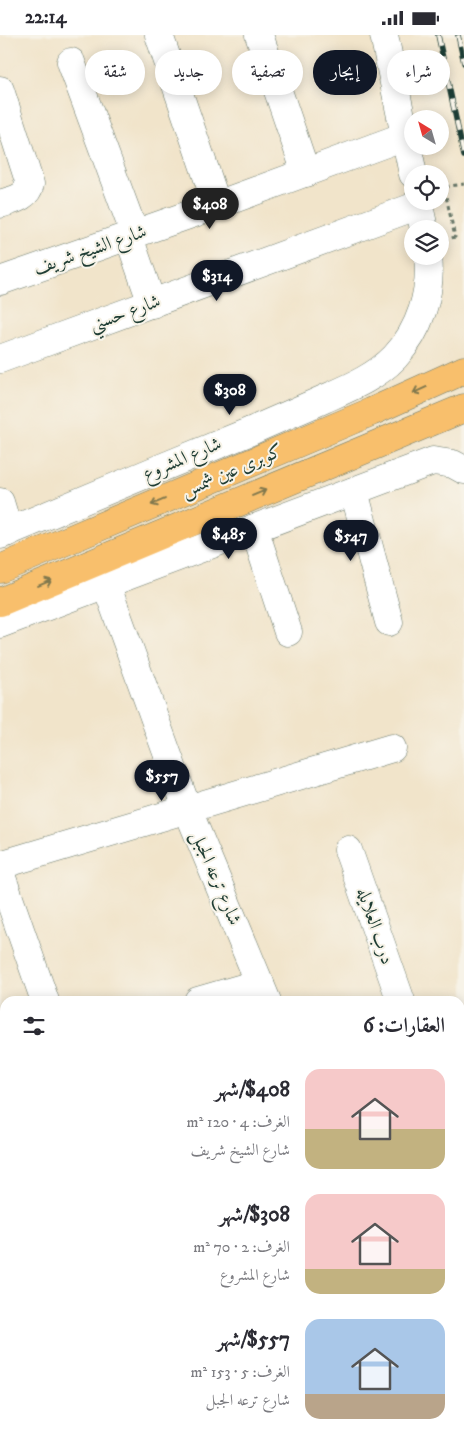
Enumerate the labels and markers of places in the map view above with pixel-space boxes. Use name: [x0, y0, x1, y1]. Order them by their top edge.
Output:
pin: $408: [180, 187, 240, 230]
pin: $314: [187, 259, 247, 302]
pin: $308: [200, 373, 260, 416]
pin: $485: [199, 517, 259, 560]
pin: $547: [321, 519, 381, 562]
pin: $557: [132, 759, 192, 802]

